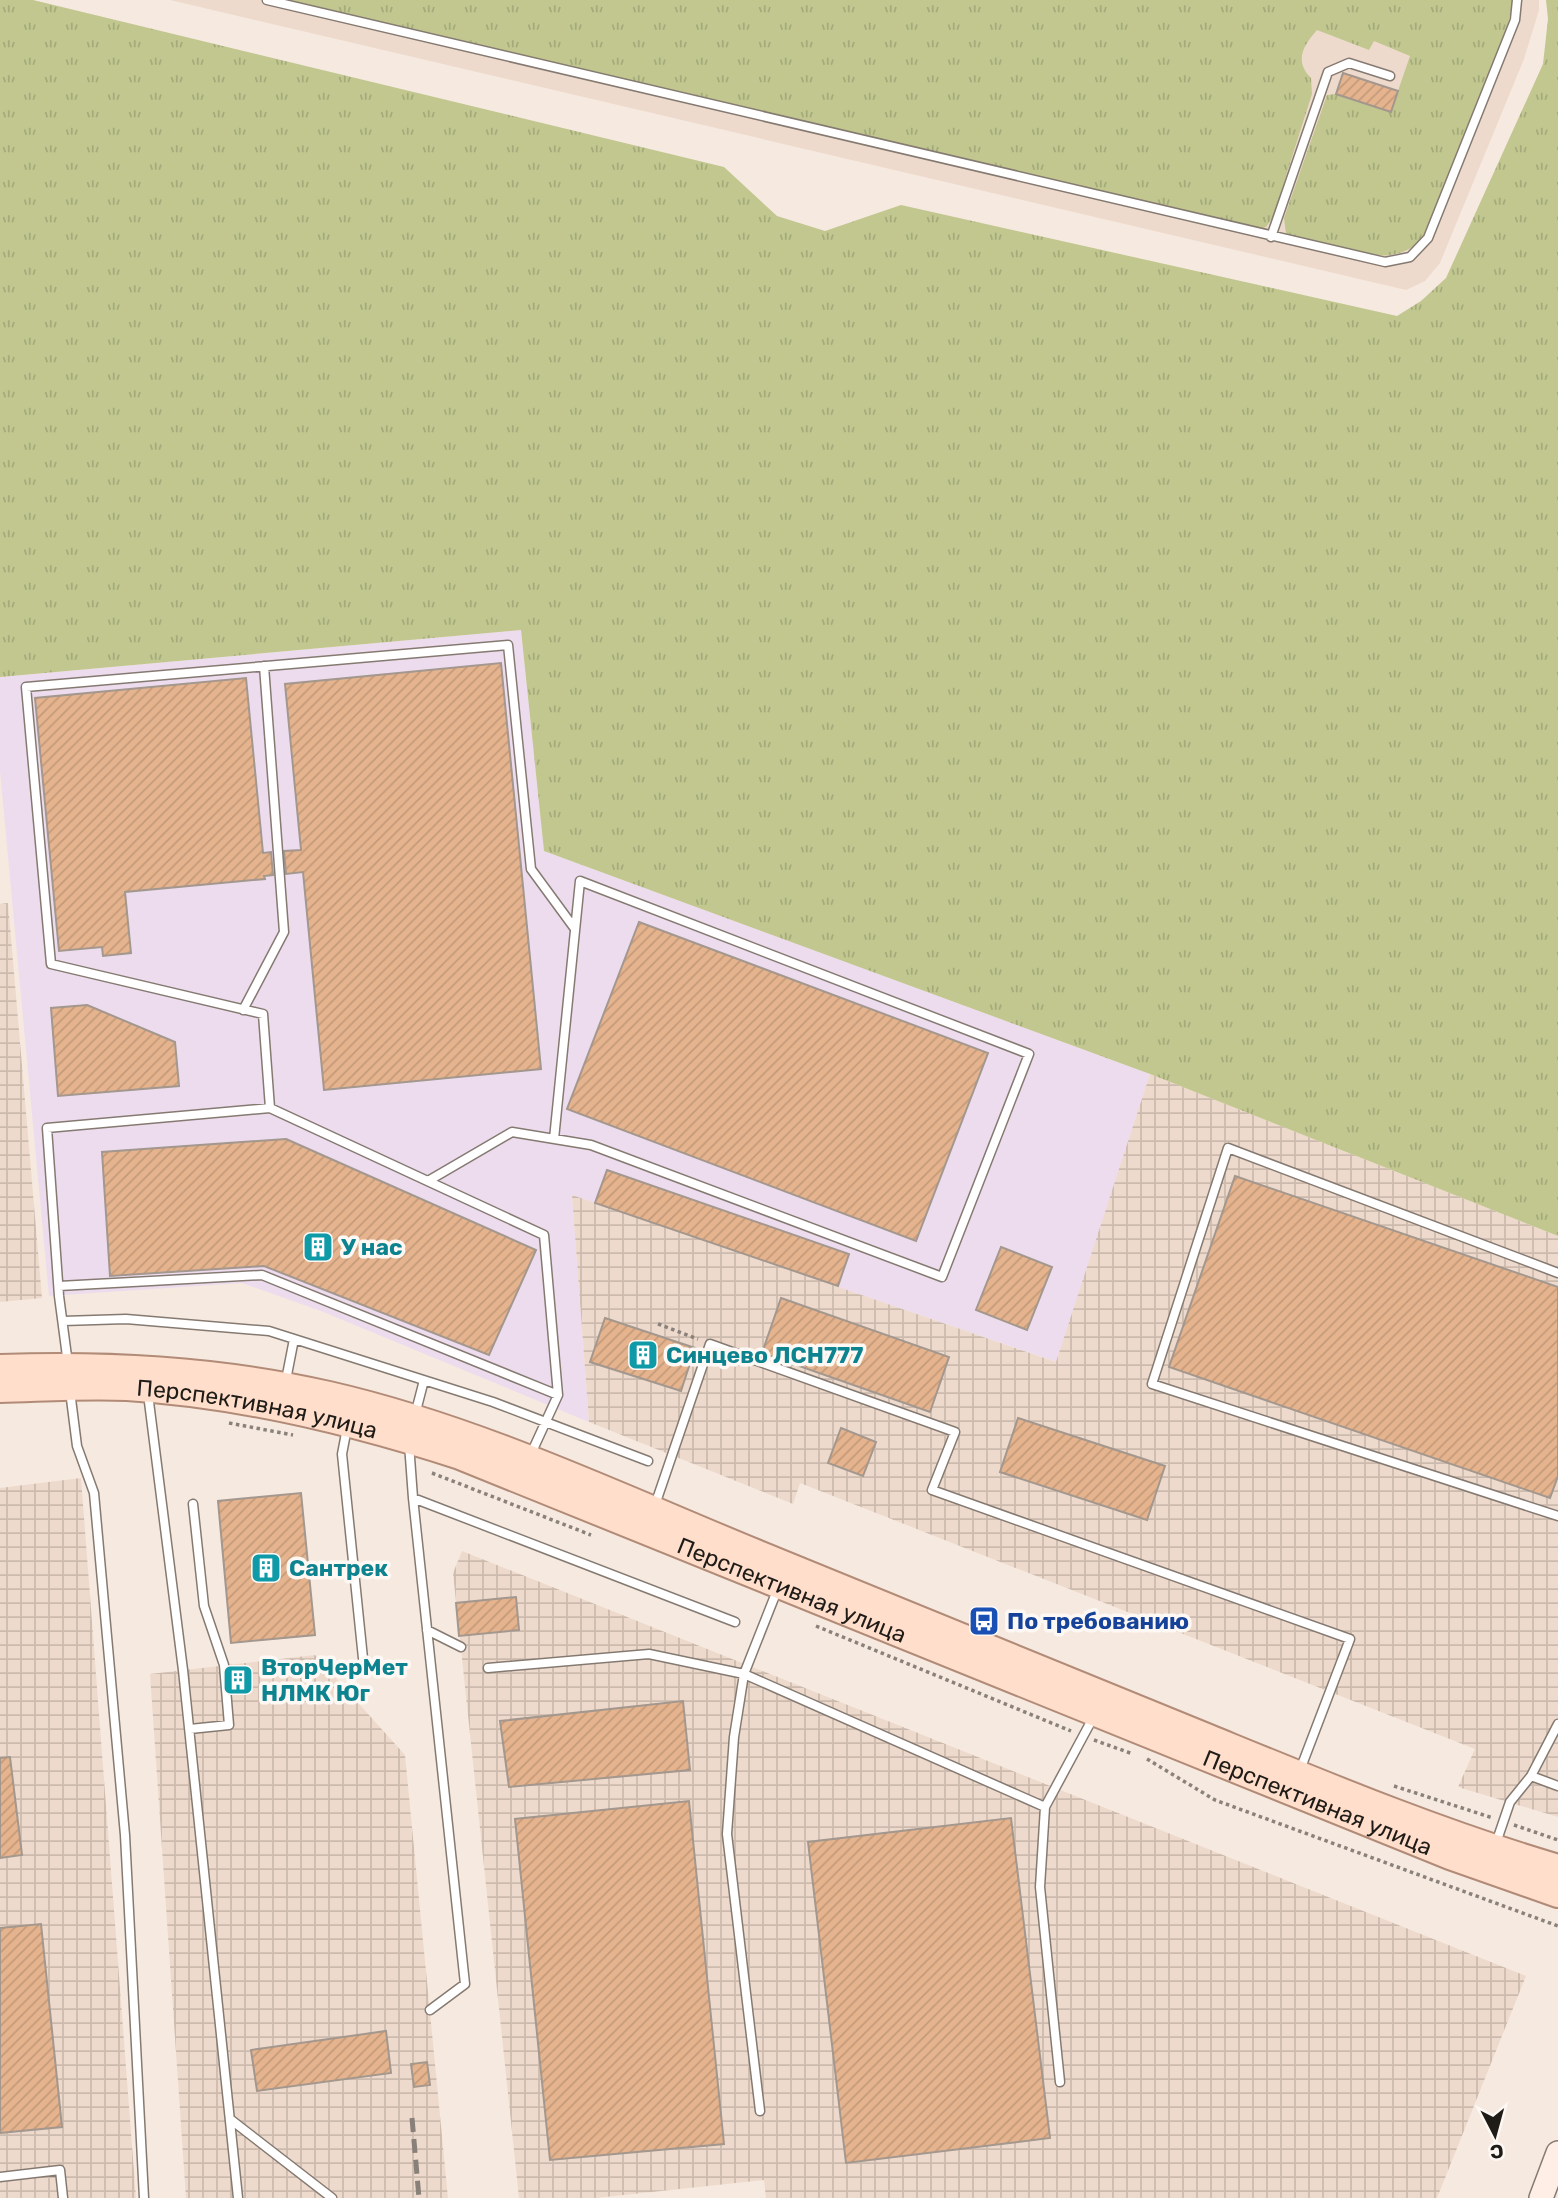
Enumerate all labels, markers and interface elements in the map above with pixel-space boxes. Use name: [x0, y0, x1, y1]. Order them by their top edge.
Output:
building icon: У нас: [301, 1230, 335, 1264]
place label: У нас: [341, 1233, 403, 1261]
building icon: Синцево ЛСН777: [626, 1338, 660, 1372]
place label: Синцево ЛСН777: [666, 1341, 863, 1369]
street label: Перспективная улица: [136, 1374, 381, 1445]
street label: Перспективная улица: [673, 1531, 910, 1649]
building icon: Сантрек: [249, 1551, 283, 1585]
place label: Сантрек: [289, 1554, 388, 1582]
bus stop icon: По требованию: [967, 1604, 1001, 1638]
place label: По требованию: [1007, 1607, 1189, 1635]
place label: ВторЧерМет НЛМК Юг: [261, 1653, 408, 1707]
building icon: ВторЧерМет НЛМК Юг: [221, 1663, 255, 1697]
street label: Перспективная улица: [1199, 1744, 1436, 1861]
north arrow: [1460, 2100, 1530, 2170]
text: С: [1489, 2139, 1505, 2164]

